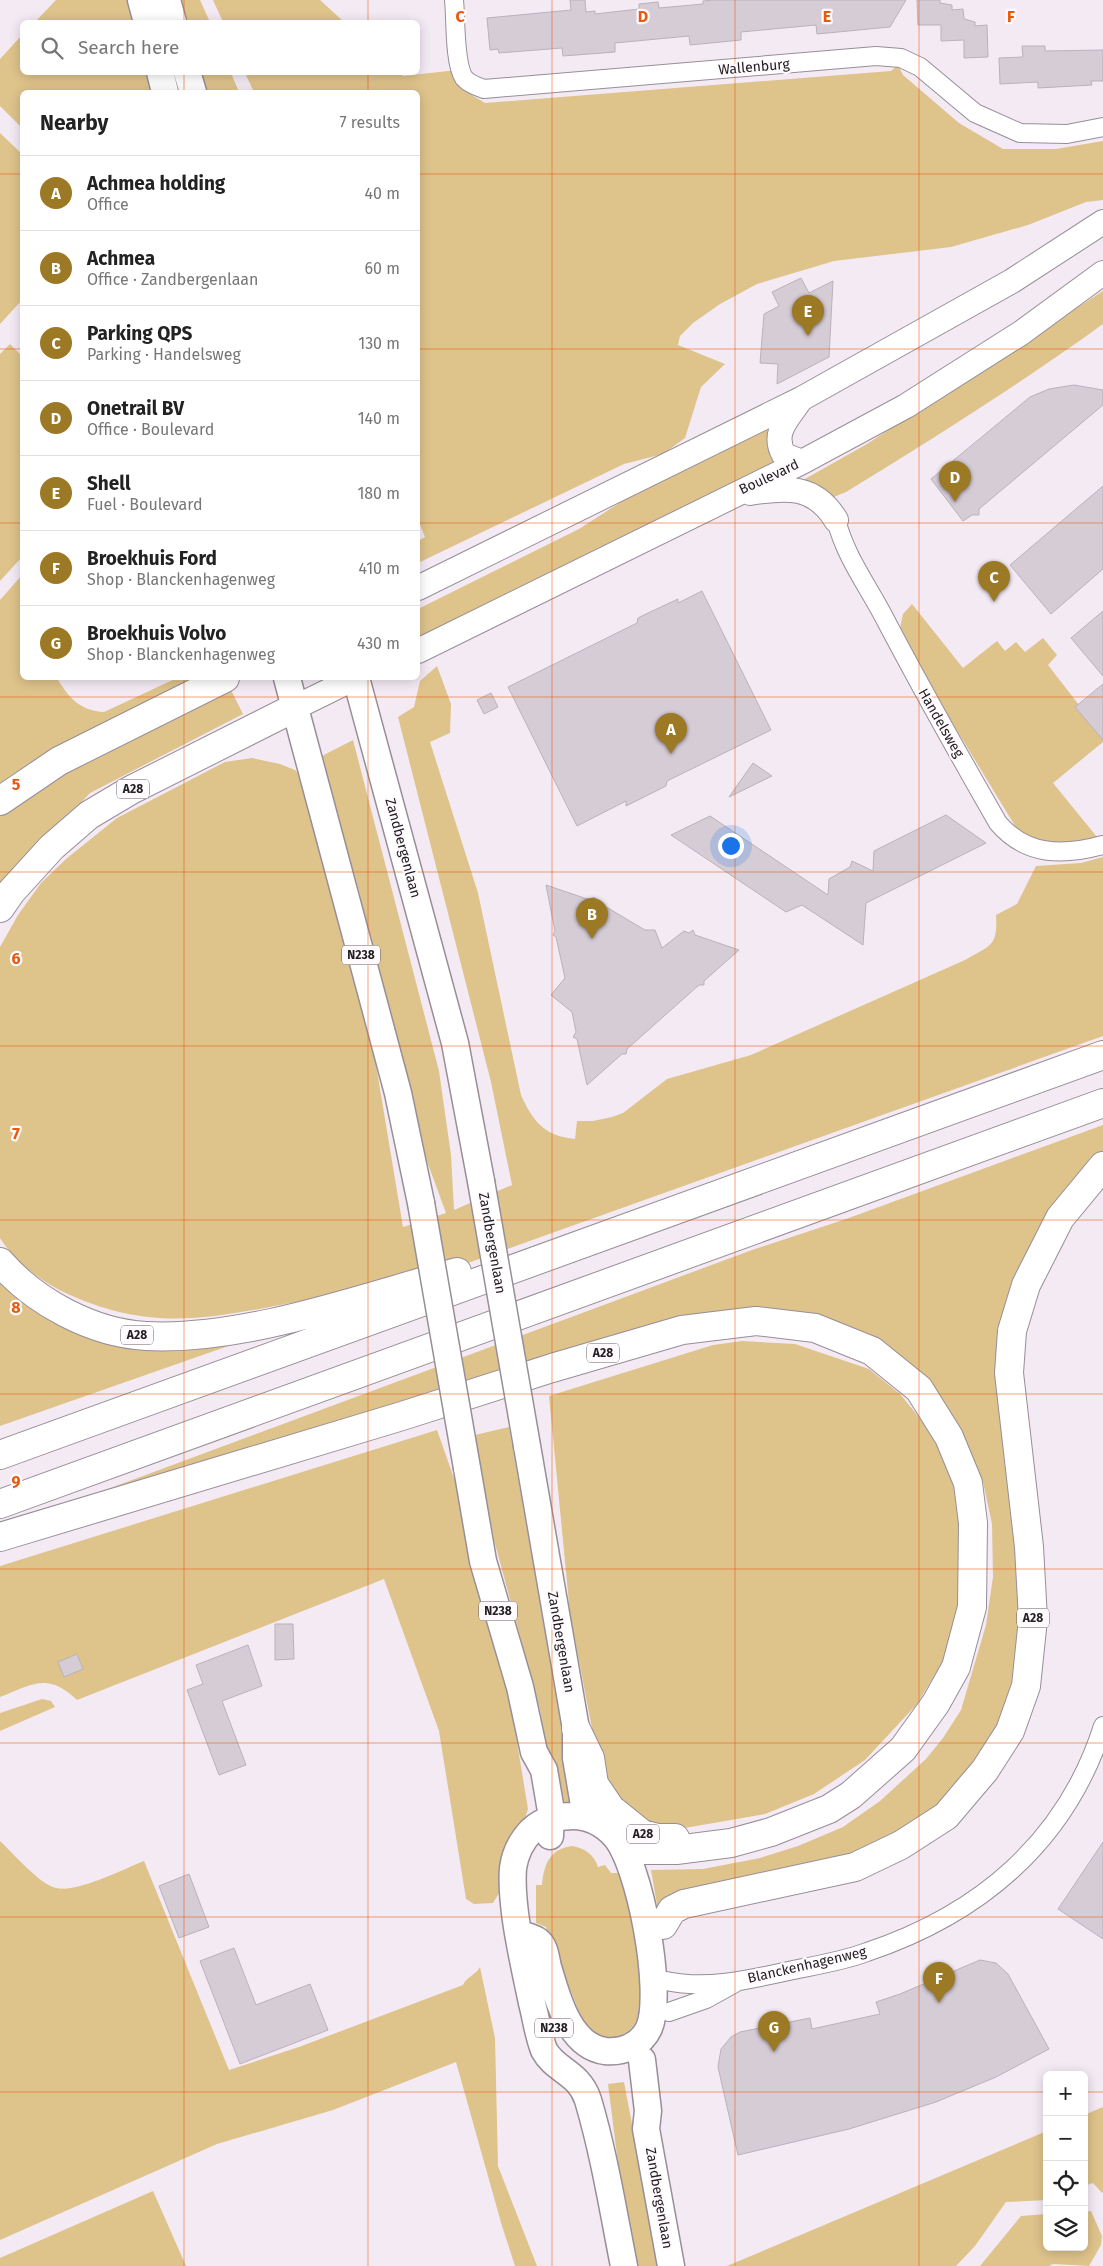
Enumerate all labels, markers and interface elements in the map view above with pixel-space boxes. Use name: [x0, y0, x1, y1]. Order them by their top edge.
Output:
text: C: [455, 7, 465, 26]
text: D: [638, 7, 648, 26]
text: E: [823, 7, 831, 26]
text: F: [1007, 7, 1015, 26]
search box: [20, 20, 420, 75]
icon: search: [38, 34, 66, 62]
text: Search here: [78, 36, 179, 59]
street label: Wallenburg: [718, 55, 791, 79]
text: Nearby: [40, 110, 108, 136]
text: 7 results: [340, 113, 400, 132]
text: Achmea holding: [87, 172, 225, 195]
text: A: [51, 184, 61, 203]
text: 40 m: [365, 184, 400, 203]
text: Office: [87, 195, 129, 214]
text: Achmea: [87, 247, 155, 270]
text: B: [51, 259, 61, 278]
text: 60 m: [365, 259, 400, 278]
text: Office · Zandbergenlaan: [87, 270, 258, 289]
pin: E: [792, 295, 824, 336]
text: Parking QPS: [87, 322, 192, 345]
text: C: [51, 334, 61, 353]
text: 130 m: [358, 334, 400, 353]
text: Parking · Handelsweg: [87, 345, 241, 364]
text: Onetrail BV: [87, 397, 184, 420]
text: D: [51, 409, 61, 428]
text: 140 m: [358, 409, 400, 428]
text: Office · Boulevard: [87, 420, 214, 439]
street label: Boulevard: [736, 456, 802, 498]
pin: D: [939, 461, 971, 502]
text: Shell: [87, 472, 131, 495]
text: E: [52, 484, 60, 503]
text: 180 m: [357, 484, 400, 503]
text: Fuel · Boulevard: [87, 495, 203, 514]
text: Broekhuis Ford: [87, 547, 217, 570]
text: F: [52, 559, 60, 578]
text: 410 m: [359, 559, 400, 578]
pin: C: [978, 561, 1010, 602]
text: Shop · Blanckenhagenweg: [87, 570, 275, 589]
text: Broekhuis Volvo: [87, 622, 226, 645]
text: G: [51, 634, 61, 653]
text: 430 m: [357, 634, 400, 653]
text: Shop · Blanckenhagenweg: [87, 645, 275, 664]
street label: Handelsweg: [914, 685, 968, 761]
pin: A: [655, 713, 687, 754]
text: 5: [12, 775, 21, 794]
road number: A28: [117, 780, 149, 799]
street label: Zandbergenlaan: [381, 796, 425, 900]
your location: [718, 833, 744, 859]
pin: B: [576, 898, 608, 939]
road number: N238: [342, 946, 380, 964]
text: 6: [11, 949, 21, 968]
text: 7: [12, 1124, 20, 1143]
street label: Zandbergenlaan: [475, 1191, 509, 1295]
text: 8: [11, 1298, 21, 1317]
road number: A28: [121, 1326, 153, 1344]
road number: A28: [587, 1344, 619, 1362]
text: 9: [12, 1472, 21, 1491]
street label: Zandbergenlaan: [544, 1590, 578, 1694]
road number: N238: [479, 1602, 517, 1620]
road number: A28: [1017, 1609, 1049, 1628]
road number: A28: [627, 1825, 659, 1844]
street label: Blanckenhagenweg: [746, 1943, 869, 1987]
pin: F: [923, 1962, 955, 2003]
pin: G: [758, 2011, 790, 2052]
road number: N238: [535, 2019, 573, 2038]
map controls: [1043, 2071, 1088, 2251]
button: +: [1043, 2071, 1088, 2116]
button: −: [1043, 2116, 1088, 2161]
street label: Zandbergenlaan: [642, 2146, 676, 2250]
button: locate: [1043, 2161, 1088, 2206]
button: layers: [1043, 2206, 1088, 2251]

